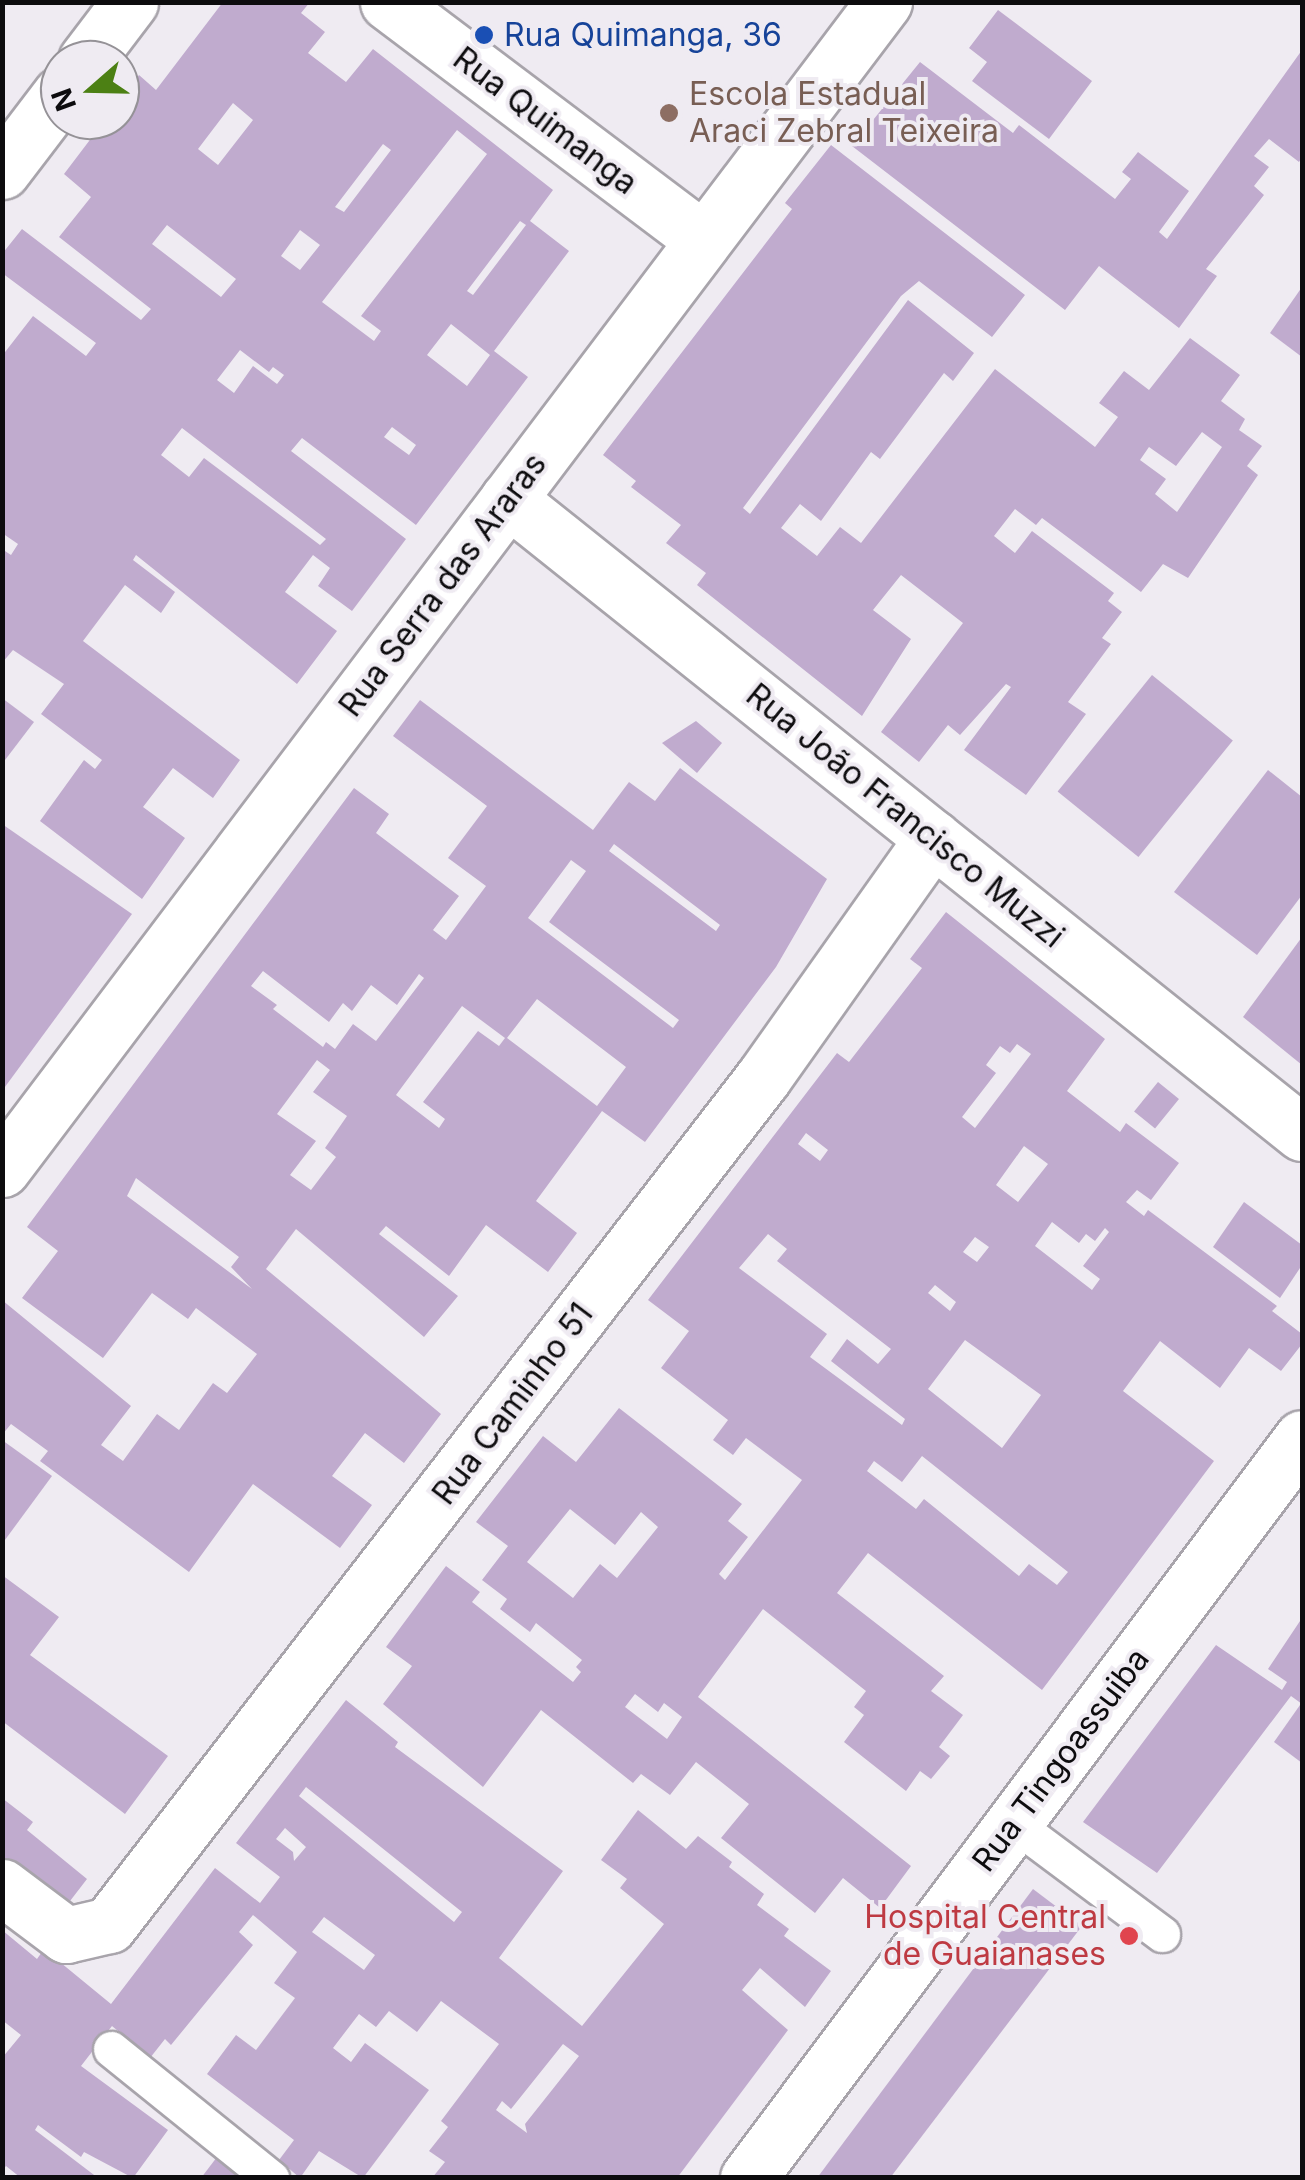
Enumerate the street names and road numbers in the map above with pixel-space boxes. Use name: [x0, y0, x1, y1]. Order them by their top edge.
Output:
street label: Rua Quimanga: [446, 39, 644, 203]
street label: Rua Serra das Araras: [331, 446, 555, 724]
street label: Rua João Francisco Muzzi: [738, 676, 1072, 956]
street label: Rua Caminho 51: [425, 1296, 601, 1512]
street label: Rua Tingoassuiba: [965, 1641, 1157, 1879]

